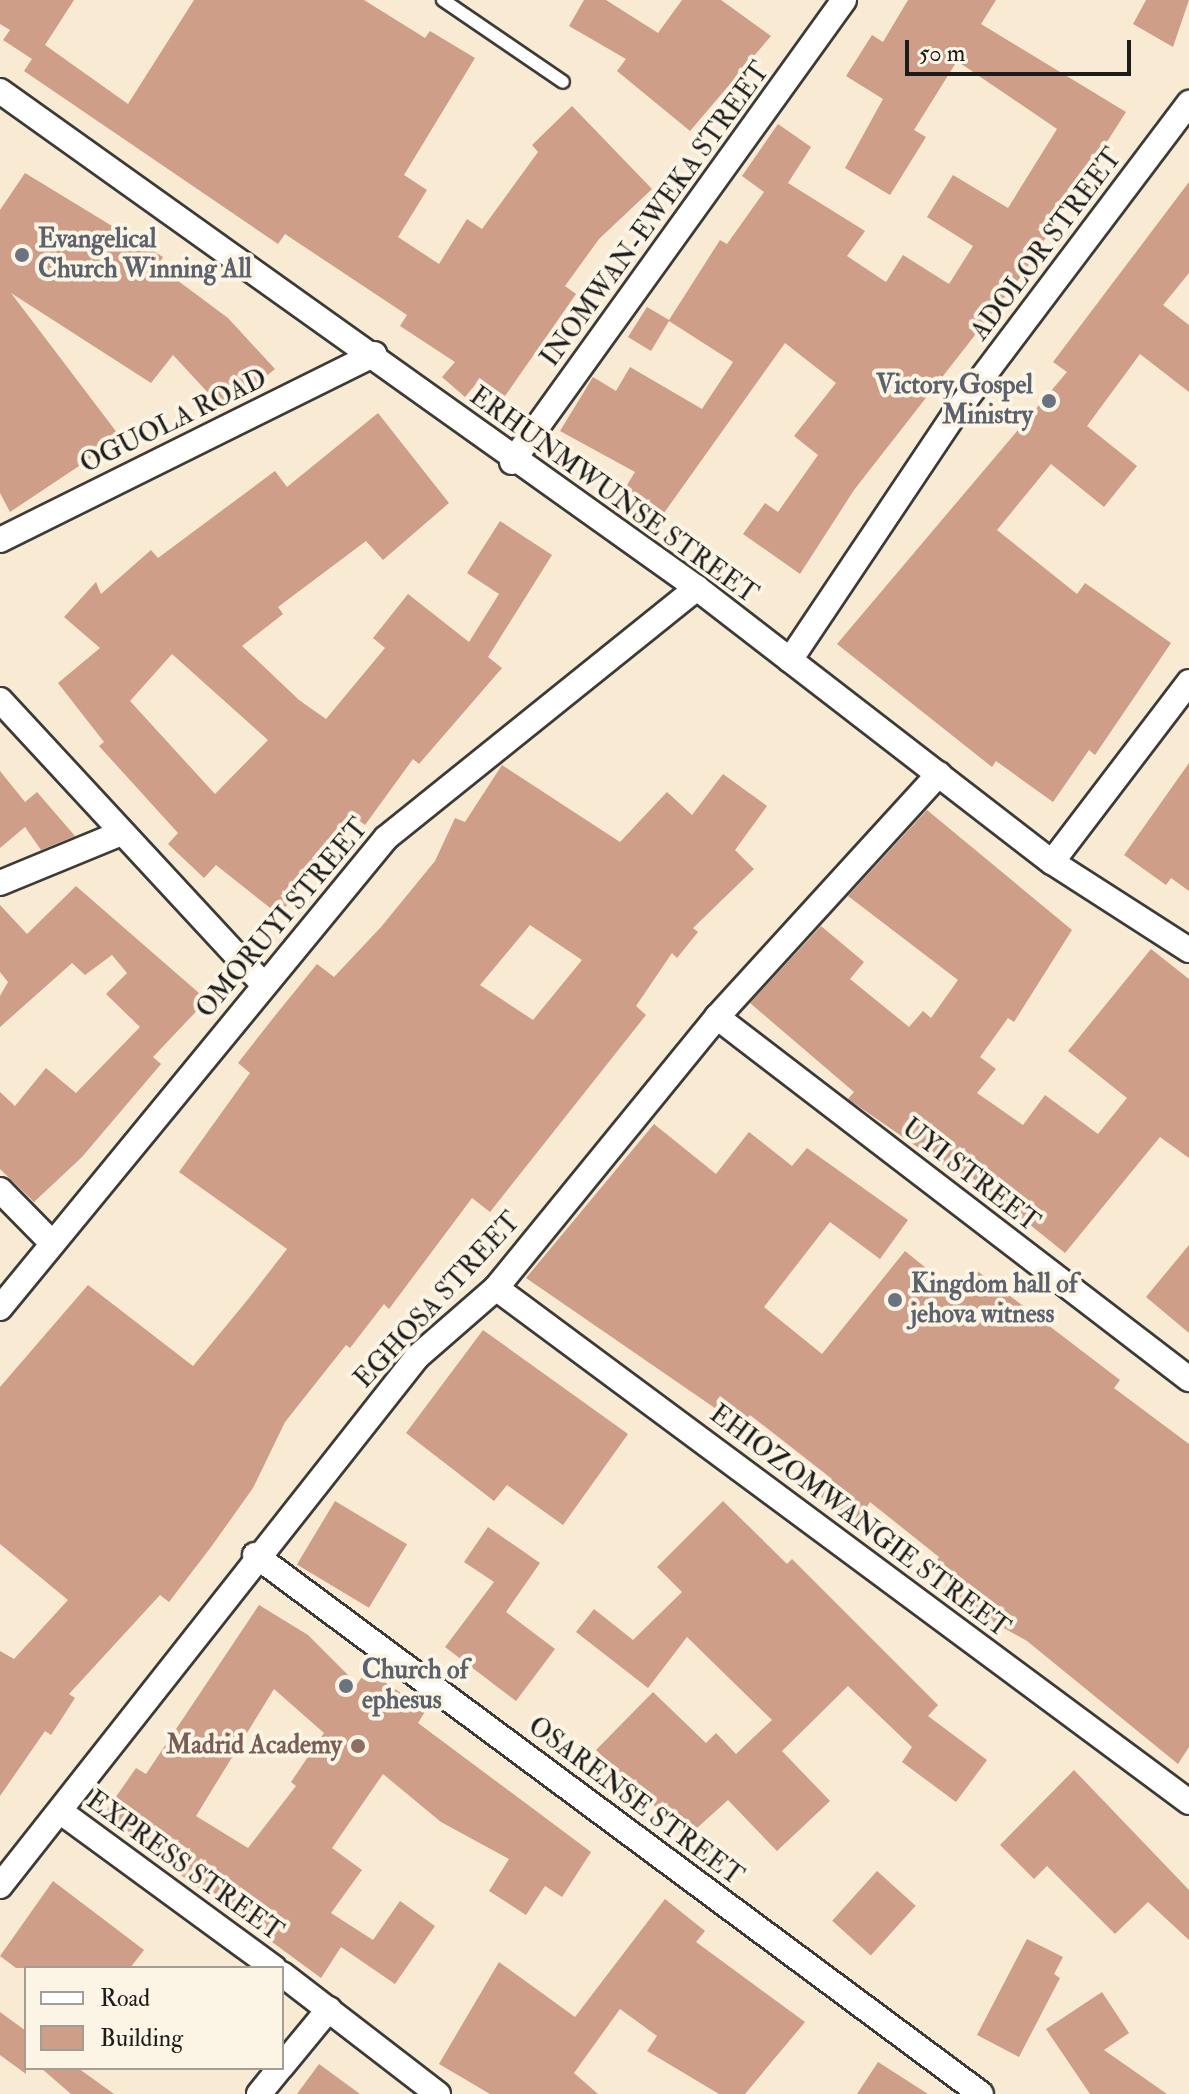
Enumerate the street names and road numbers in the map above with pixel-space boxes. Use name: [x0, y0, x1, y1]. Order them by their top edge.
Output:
street label: INOMWAN-EWEKA STREET: [535, 57, 777, 373]
street label: ADOLOR STREET: [965, 143, 1129, 347]
street label: OGUOLA ROAD: [76, 363, 272, 481]
street label: ERHUNMWUNSE STREET: [463, 381, 763, 611]
street label: OMORUYI STREET: [191, 813, 375, 1025]
street label: UYI STREET: [895, 1113, 1045, 1239]
street label: EGHOSA STREET: [349, 1207, 527, 1395]
street label: EHIOZOMWANGIE STREET: [703, 1399, 1015, 1645]
street label: OSARENSE STREET: [522, 1711, 748, 1893]
street label: EXPRESS STREET: [80, 1785, 288, 1949]

